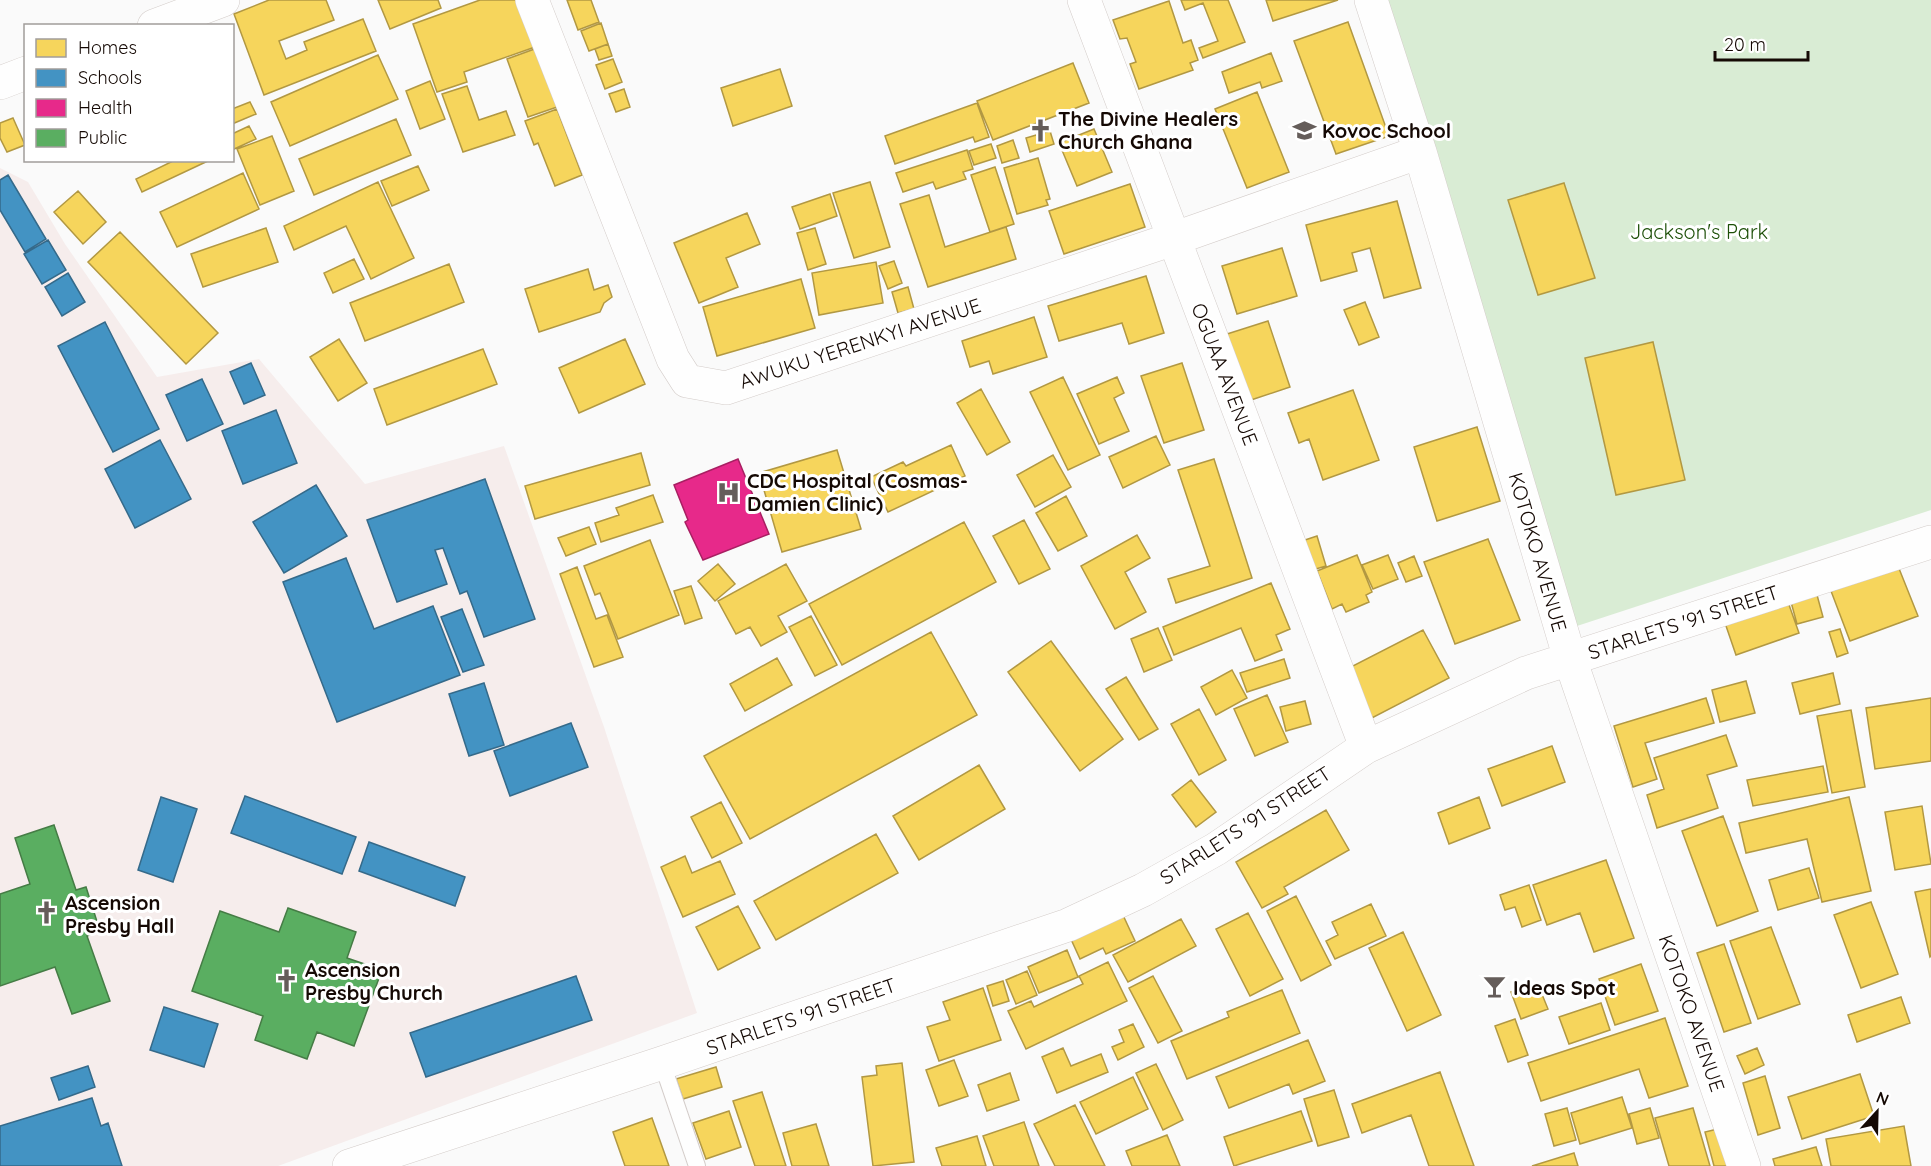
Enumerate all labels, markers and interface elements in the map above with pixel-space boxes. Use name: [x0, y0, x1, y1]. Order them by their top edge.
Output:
legend: [24, 24, 234, 162]
scale bar: [1715, 24, 1808, 62]
text: 20 m: [1724, 33, 1766, 56]
text: Homes: [78, 36, 137, 59]
text: Schools: [78, 66, 142, 89]
text: Health: [78, 96, 133, 119]
place label: The Divine Healers Church Ghana: [1058, 106, 1238, 154]
church icon: The Divine Healers Church Ghana: [1027, 117, 1053, 143]
school or university icon: Kovoc School: [1291, 117, 1317, 143]
place label: Kovoc School: [1322, 118, 1451, 143]
text: Public: [78, 126, 127, 149]
park label: Jackson's Park: [1630, 219, 1768, 244]
street label: AWUKU YERENKYI AVENUE: [736, 292, 984, 394]
street label: OGUAA AVENUE: [1186, 299, 1264, 449]
place label: CDC Hospital (Cosmas- Damien Clinic): [747, 468, 968, 516]
street label: KOTOKO AVENUE: [1503, 470, 1573, 634]
hospital icon: CDC Hospital (Cosmas- Damien Clinic): [716, 479, 742, 505]
street label: STARLETS '91 STREET: [1585, 579, 1781, 665]
street label: STARLETS '91 STREET: [1155, 760, 1335, 890]
place label: Ascension Presby Hall: [65, 890, 174, 938]
church icon: Ascension Presby Hall: [34, 900, 60, 926]
street label: KOTOKO AVENUE: [1653, 931, 1731, 1095]
place label: Ascension Presby Church: [305, 957, 443, 1005]
church icon: Ascension Presby Church: [274, 967, 300, 993]
street label: STARLETS '91 STREET: [703, 972, 899, 1060]
bar icon: Ideas Spot: [1482, 974, 1508, 1000]
place label: Ideas Spot: [1513, 975, 1616, 1000]
north arrow: [1847, 1082, 1907, 1142]
text: N: [1873, 1087, 1892, 1110]

